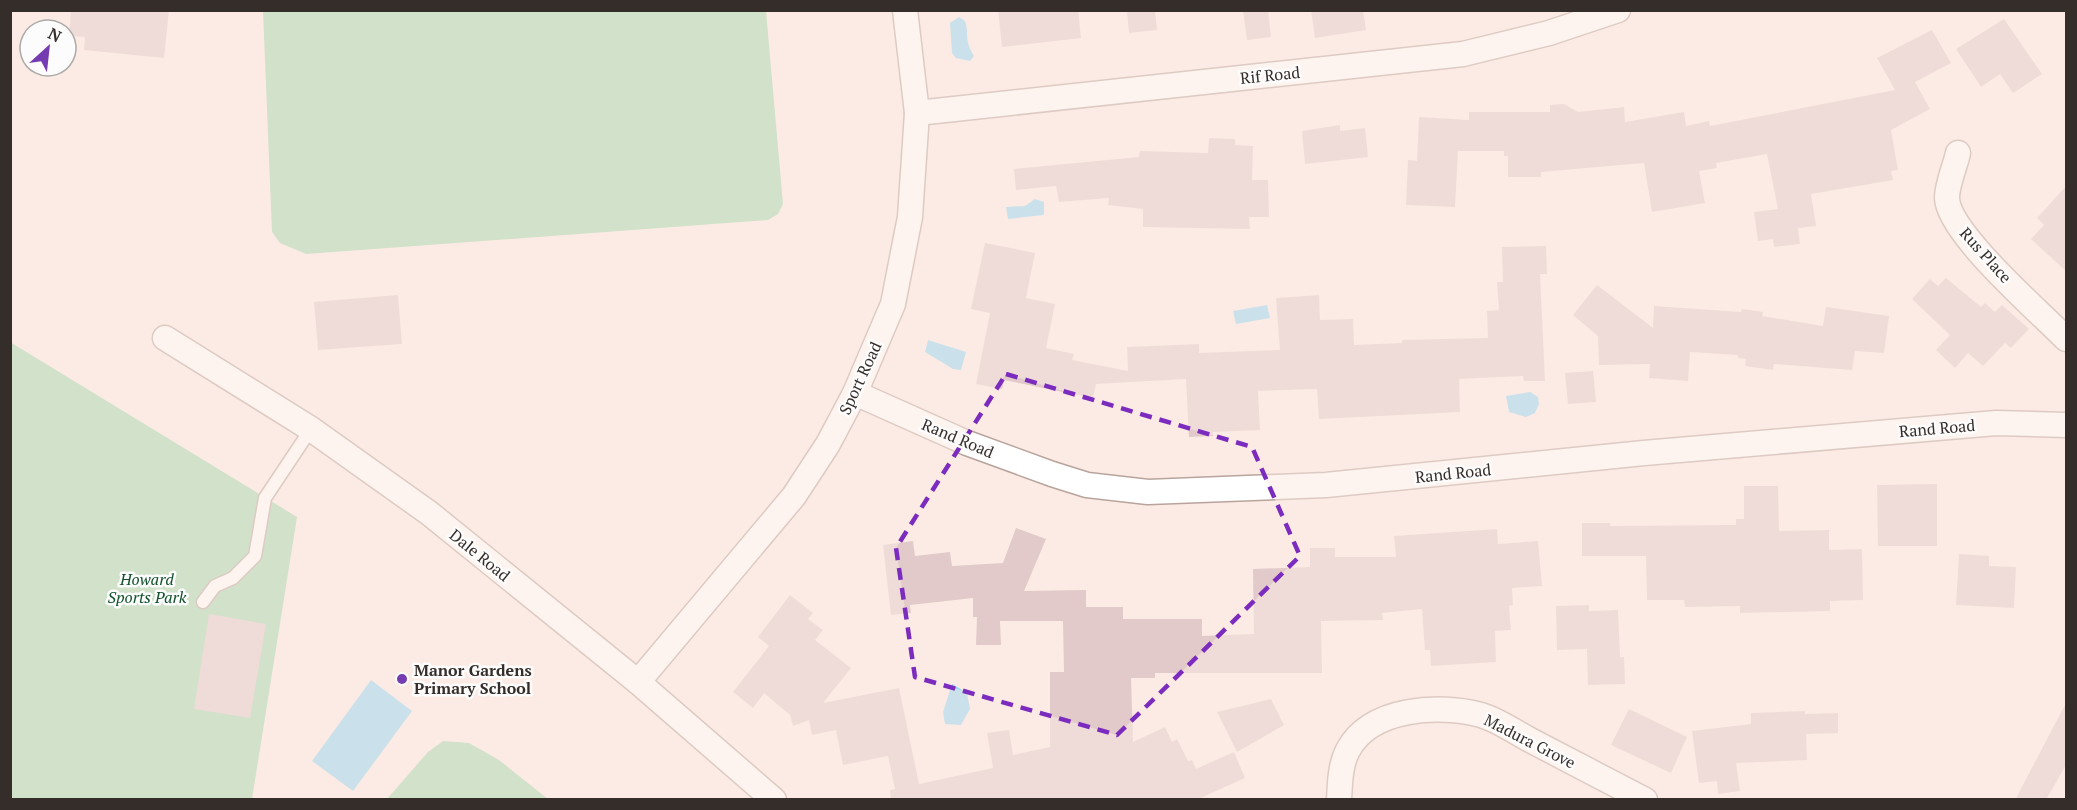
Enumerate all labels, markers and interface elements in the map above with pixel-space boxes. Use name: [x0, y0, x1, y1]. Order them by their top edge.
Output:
north arrow: [18, 18, 78, 78]
text: N: [44, 22, 65, 47]
street label: Rif Road: [1239, 61, 1301, 89]
street label: Rus Place: [1955, 222, 2017, 288]
street label: Sport Road: [834, 338, 887, 418]
street label: Rand Road: [919, 413, 997, 463]
street label: Rand Road: [1898, 414, 1976, 442]
street label: Rand Road: [1414, 458, 1492, 488]
street label: Dale Road: [445, 524, 515, 586]
park label: Howard Sports Park: [108, 568, 187, 608]
place label: Manor Gardens Primary School: [414, 659, 532, 699]
marker: Manor Gardens Primary School: [395, 672, 409, 686]
street label: Madura Grove: [1481, 709, 1579, 773]

